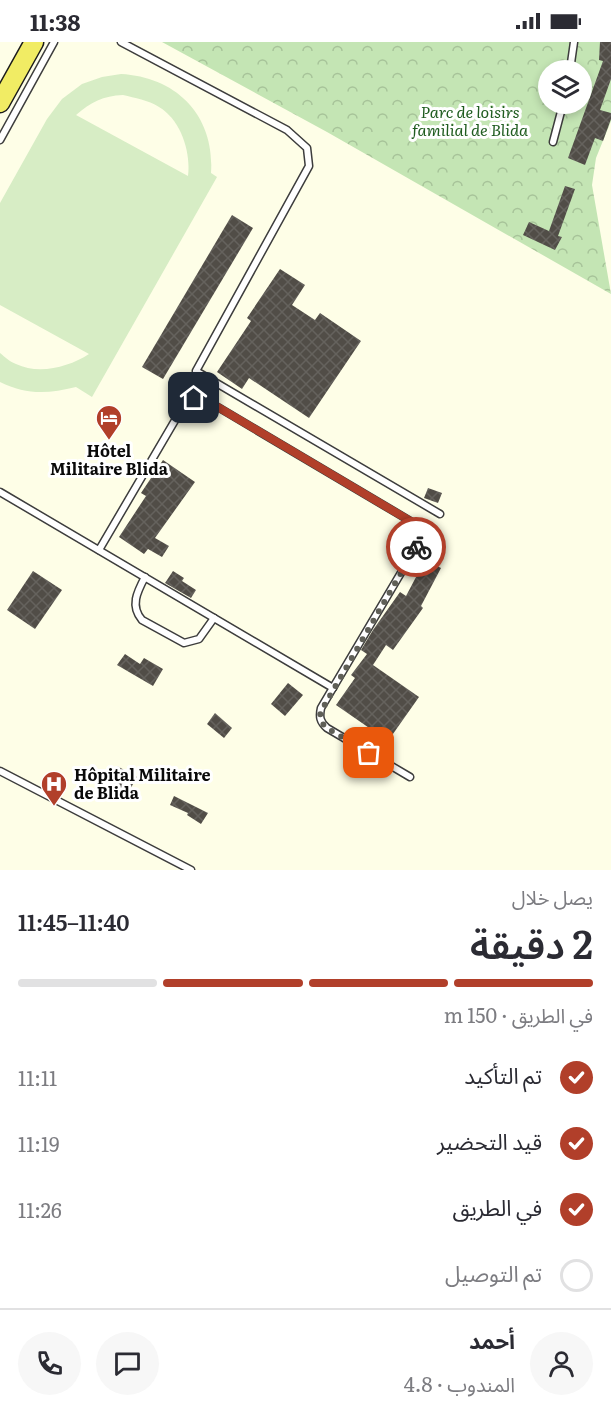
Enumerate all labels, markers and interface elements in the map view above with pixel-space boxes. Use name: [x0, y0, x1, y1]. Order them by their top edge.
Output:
text: 11:38: [30, 5, 81, 38]
map controls: [538, 60, 592, 114]
button: layers: [538, 60, 592, 114]
park label: Parc de loisirs familial de Blida: [411, 99, 529, 141]
pin: [168, 372, 219, 423]
icon: home: [177, 381, 210, 414]
hotel icon: Hôtel Militaire Blida: [94, 403, 124, 441]
place label: Hôtel Militaire Blida: [50, 438, 169, 480]
courier: [386, 517, 446, 577]
icon: bike: [400, 531, 433, 564]
pin: [343, 727, 394, 778]
icon: bag: [352, 736, 385, 769]
place label: Hôpital Militaire de Blida: [74, 762, 211, 804]
hospital icon: Hôpital Militaire de Blida: [39, 769, 69, 807]
text: يصل خلال: [512, 881, 593, 911]
text: 11:40–11:45: [18, 905, 129, 938]
text: 2 دقيقة: [470, 913, 593, 971]
text: في الطريق · 150 m: [444, 999, 593, 1029]
text: تم التأكيد: [464, 1058, 542, 1091]
icon: check: [560, 1061, 593, 1094]
text: 11:11: [18, 1062, 57, 1092]
text: قيد التحضير: [437, 1124, 542, 1157]
icon: check: [560, 1127, 593, 1160]
text: 11:19: [18, 1128, 60, 1158]
text: في الطريق: [453, 1190, 542, 1223]
icon: check: [560, 1193, 593, 1226]
text: 11:26: [18, 1194, 62, 1224]
text: تم التوصيل: [445, 1256, 542, 1289]
text: أحمد: [469, 1323, 515, 1356]
button: phone: [18, 1332, 81, 1395]
button: chat: [96, 1332, 159, 1395]
button: person: [530, 1332, 593, 1395]
text: المندوب · 4.8: [404, 1368, 515, 1398]

